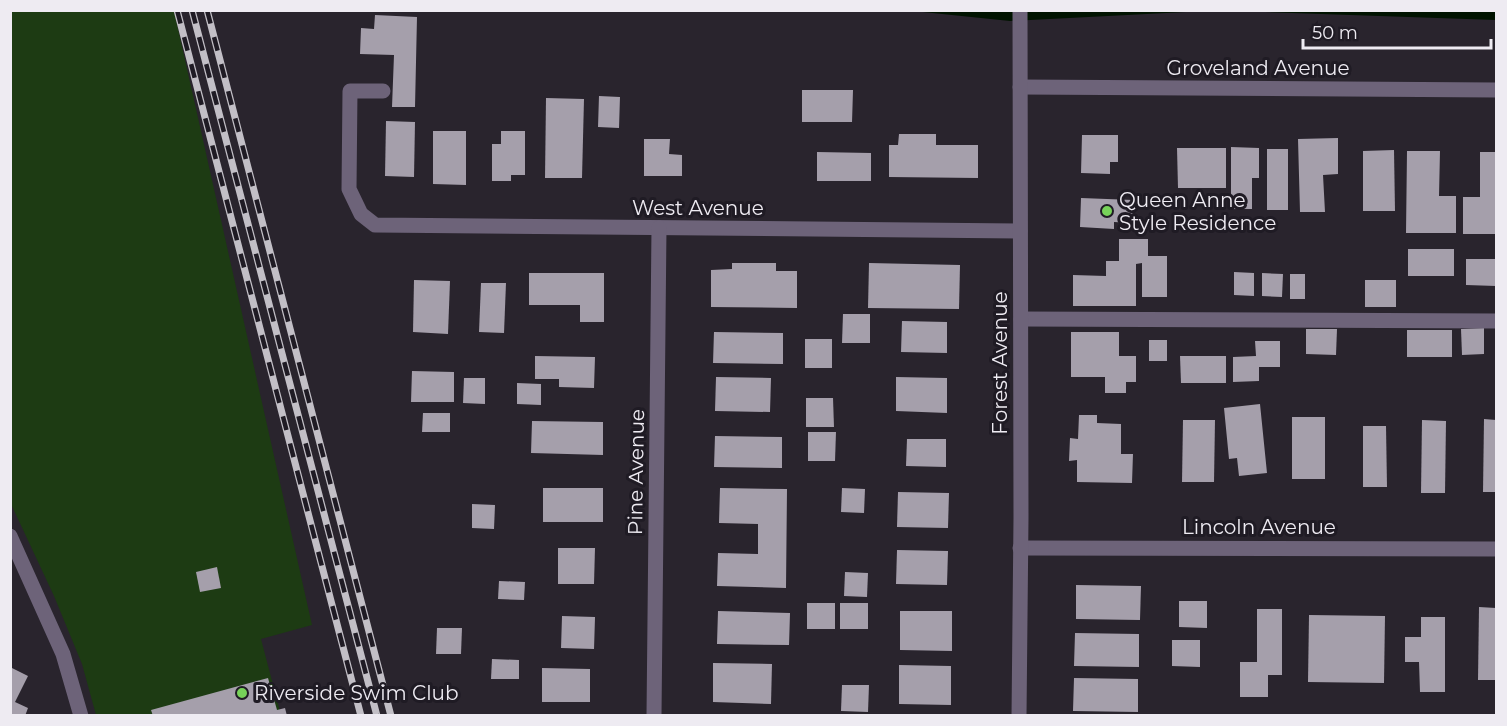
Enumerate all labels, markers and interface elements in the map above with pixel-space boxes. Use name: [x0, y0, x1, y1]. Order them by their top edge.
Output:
scale bar: [1303, 12, 1490, 50]
text: 50 m: [1312, 22, 1358, 44]
street label: Groveland Avenue: [1166, 56, 1350, 80]
place label: Queen Anne Style Residence: [1119, 188, 1276, 235]
street label: West Avenue: [632, 196, 764, 220]
marker: Queen Anne Style Residence: [1100, 204, 1114, 218]
street label: Forest Avenue: [988, 291, 1012, 435]
street label: Pine Avenue: [623, 409, 649, 535]
street label: Lincoln Avenue: [1182, 515, 1336, 539]
place label: Riverside Swim Club: [254, 681, 459, 705]
marker: Riverside Swim Club: [235, 686, 249, 700]

